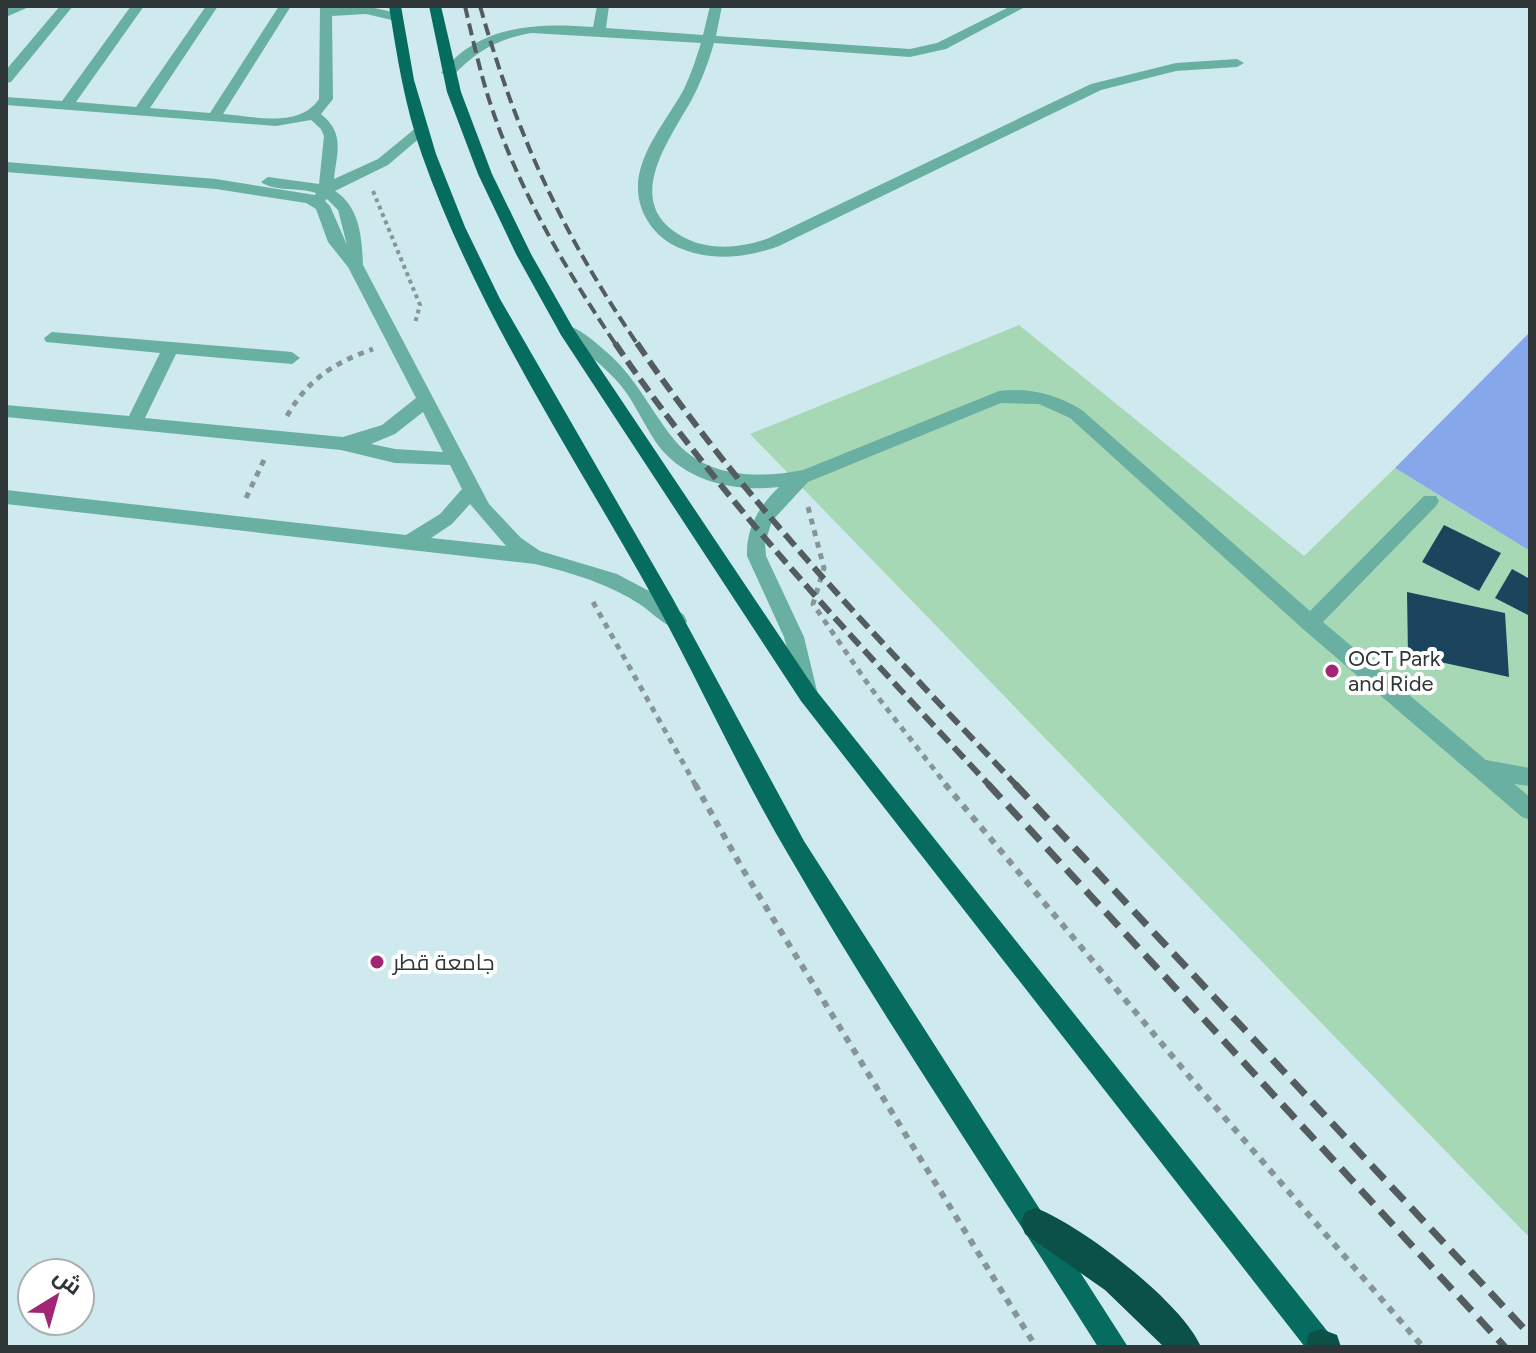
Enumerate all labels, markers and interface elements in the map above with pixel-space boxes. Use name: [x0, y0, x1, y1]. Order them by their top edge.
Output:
place label: OCT Park and Ride: [1348, 645, 1441, 697]
marker: OCT Park and Ride: [1323, 662, 1341, 680]
place label: جامعة قطر: [391, 949, 494, 976]
marker: جامعة قطر: [368, 953, 386, 971]
north arrow: [16, 1257, 96, 1337]
text: ش: [48, 1262, 87, 1301]

